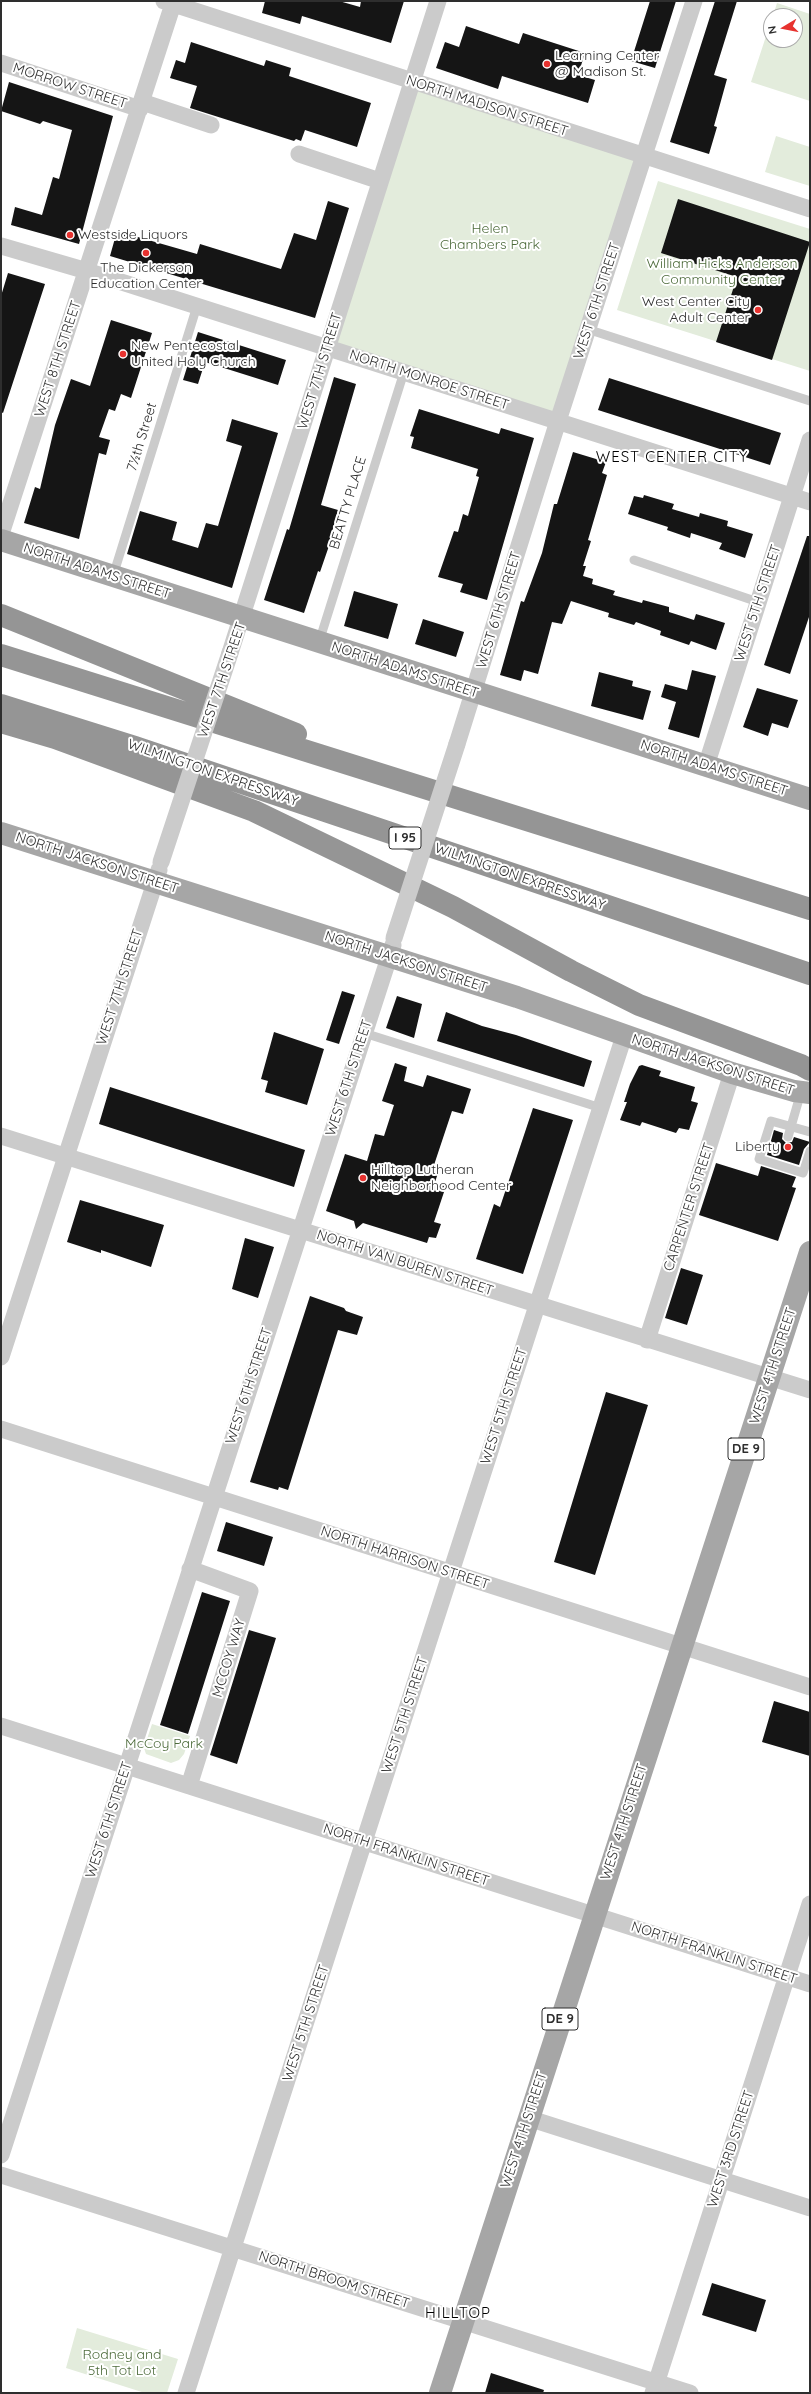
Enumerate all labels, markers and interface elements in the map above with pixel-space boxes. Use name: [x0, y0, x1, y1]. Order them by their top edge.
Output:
north arrow: [763, 8, 803, 48]
text: N: [765, 25, 780, 35]
place label: Learning Center @ Madison St.: [555, 48, 659, 80]
marker: Learning Center @ Madison St.: [542, 59, 552, 69]
street label: MORROW STREET: [11, 60, 129, 112]
street label: NORTH MADISON STREET: [404, 72, 570, 140]
park label: Helen Chambers Park: [440, 221, 540, 254]
place label: Westside Liquors: [78, 227, 188, 243]
marker: Westside Liquors: [65, 230, 75, 240]
street label: WEST 6TH STREET: [570, 241, 624, 361]
marker: The Dickerson Education Center: [141, 248, 151, 258]
park label: William Hicks Anderson Community Center: [646, 256, 798, 288]
place label: The Dickerson Education Center: [90, 260, 202, 292]
place label: West Center City Adult Center: [642, 294, 750, 326]
street label: WEST 8TH STREET: [31, 299, 85, 419]
marker: West Center City Adult Center: [753, 305, 763, 315]
street label: WEST 7TH STREET: [294, 311, 346, 431]
place label: New Pentecostal United Holy Church: [131, 338, 256, 370]
street label: NORTH MONROE STREET: [347, 346, 511, 414]
marker: New Pentecostal United Holy Church: [118, 349, 128, 359]
street label: 7½th Street: [124, 400, 160, 474]
district label: WEST CENTER CITY: [596, 448, 748, 466]
street label: BEATTY PLACE: [326, 454, 370, 552]
street label: NORTH ADAMS STREET: [21, 539, 173, 603]
street label: WEST 5TH STREET: [731, 543, 785, 663]
street label: WEST 6TH STREET: [473, 549, 525, 671]
street label: WEST 7TH STREET: [194, 620, 250, 740]
street label: NORTH ADAMS STREET: [329, 638, 481, 702]
street label: WILMINGTON EXPRESSWAY: [125, 736, 301, 810]
street label: NORTH ADAMS STREET: [638, 736, 790, 800]
road number: I 95: [389, 827, 421, 849]
street label: NORTH JACKSON STREET: [13, 829, 181, 897]
street label: WILMINGTON EXPRESSWAY: [432, 840, 608, 914]
street label: WEST 7TH STREET: [93, 927, 147, 1047]
street label: NORTH JACKSON STREET: [322, 928, 490, 996]
street label: WEST 6TH STREET: [322, 1018, 376, 1138]
street label: NORTH JACKSON STREET: [629, 1031, 797, 1099]
place label: Liberty: [735, 1139, 780, 1155]
street label: CARPENTER STREET: [660, 1141, 718, 1273]
marker: Liberty: [783, 1142, 793, 1152]
place label: Hilltop Lutheran Neighborhood Center: [371, 1162, 511, 1194]
marker: Hilltop Lutheran Neighborhood Center: [358, 1173, 368, 1183]
street label: NORTH VAN BUREN STREET: [315, 1226, 495, 1300]
street label: WEST 4TH STREET: [746, 1306, 800, 1426]
street label: WEST 6TH STREET: [222, 1326, 276, 1446]
street label: WEST 5TH STREET: [477, 1346, 531, 1466]
road number: DE 9: [728, 1438, 764, 1460]
street label: NORTH HARRISON STREET: [318, 1523, 492, 1593]
street label: MCCOY WAY: [209, 1617, 249, 1699]
street label: WEST 5TH STREET: [378, 1655, 432, 1775]
park label: McCoy Park: [125, 1736, 203, 1752]
street label: WEST 6TH STREET: [82, 1760, 136, 1880]
street label: WEST 4TH STREET: [597, 1762, 651, 1882]
street label: NORTH FRANKLIN STREET: [321, 1820, 491, 1890]
street label: NORTH FRANKLIN STREET: [629, 1918, 799, 1988]
street label: WEST 5TH STREET: [279, 1963, 333, 2083]
road number: DE 9: [542, 2008, 578, 2030]
street label: WEST 4TH STREET: [497, 2070, 551, 2190]
street label: WEST 3RD STREET: [704, 2088, 758, 2210]
street label: NORTH BROOM STREET: [256, 2248, 412, 2312]
district label: HILLTOP: [425, 2304, 491, 2322]
park label: Rodney and 5th Tot Lot: [82, 2347, 162, 2380]

